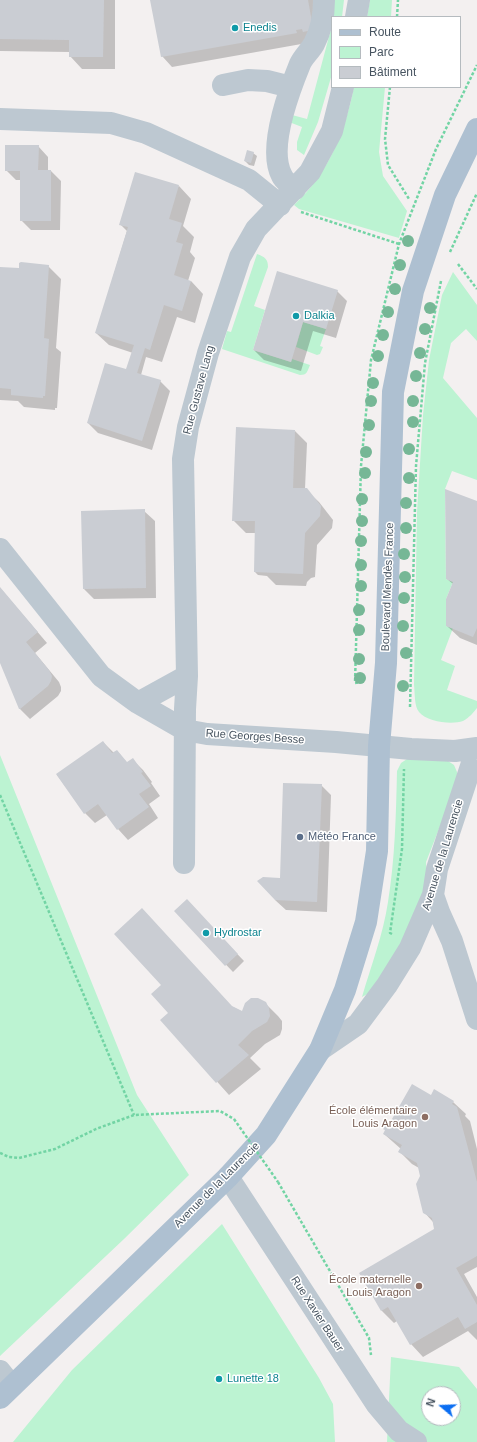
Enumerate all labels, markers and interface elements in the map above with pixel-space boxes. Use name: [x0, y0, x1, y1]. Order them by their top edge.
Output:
legend: [331, 16, 461, 88]
place label: Enedis: [243, 21, 277, 35]
marker: Enedis: [230, 23, 240, 33]
text: Route: [369, 25, 401, 39]
text: Parc: [369, 45, 394, 59]
text: Bâtiment: [369, 65, 416, 79]
place label: Dalkia: [304, 309, 335, 323]
marker: Dalkia: [291, 311, 301, 321]
street label: Rue Gustave Lang: [181, 344, 217, 436]
street label: Boulevard Mendès France: [379, 522, 397, 652]
street label: Rue Georges Besse: [205, 727, 305, 747]
street label: Avenue de la Laurencie: [420, 798, 466, 912]
place label: Météo France: [308, 830, 376, 844]
marker: Météo France: [295, 832, 305, 842]
place label: Hydrostar: [214, 926, 262, 940]
marker: Hydrostar: [201, 928, 211, 938]
place label: École élémentaire Louis Aragon: [329, 1104, 417, 1130]
marker: École élémentaire Louis Aragon: [420, 1112, 430, 1122]
street label: Avenue de la Laurencie: [172, 1140, 262, 1230]
place label: École maternelle Louis Aragon: [329, 1273, 411, 1299]
street label: Rue Xavier Bauer: [288, 1274, 346, 1354]
marker: École maternelle Louis Aragon: [414, 1281, 424, 1291]
place label: Lunette 18: [227, 1372, 279, 1386]
marker: Lunette 18: [214, 1374, 224, 1384]
north arrow: [421, 1386, 461, 1426]
text: N: [424, 1397, 438, 1408]

